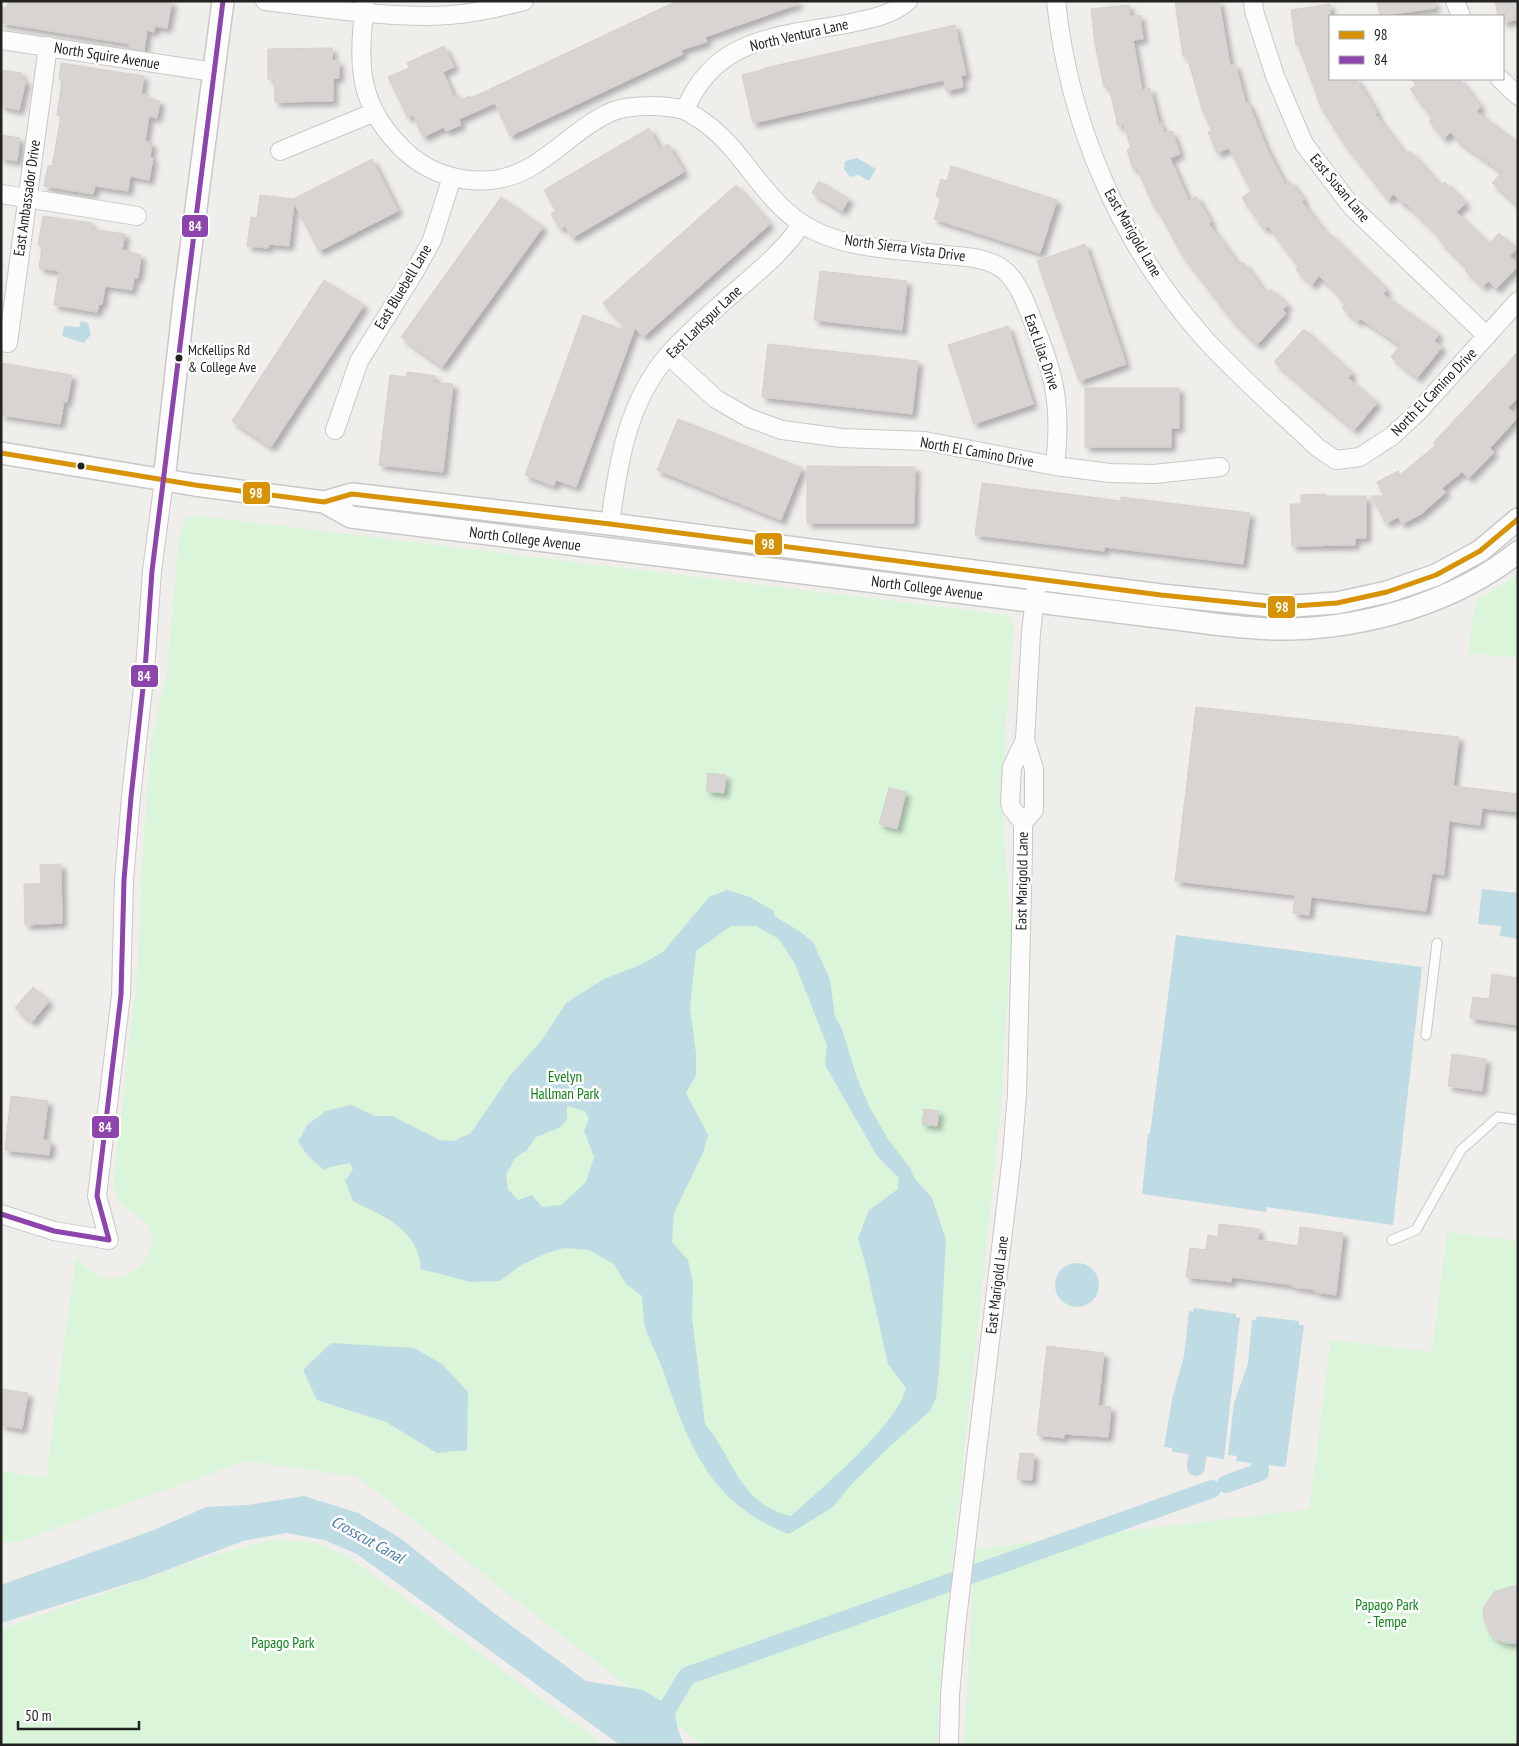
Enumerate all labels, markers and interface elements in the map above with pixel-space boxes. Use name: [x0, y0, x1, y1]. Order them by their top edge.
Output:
street label: North Ventura Lane: [748, 14, 850, 55]
legend: [1329, 15, 1504, 80]
text: 98: [1374, 25, 1388, 44]
street label: North Squire Avenue: [53, 38, 161, 73]
text: 84: [1374, 50, 1388, 69]
street label: East Ambassador Drive: [9, 138, 44, 257]
street label: East Susan Lane: [1306, 150, 1374, 226]
street label: East Marigold Lane: [1101, 185, 1166, 280]
line badge: 84: [181, 214, 209, 238]
text: 84: [188, 217, 202, 235]
street label: North Sierra Vista Drive: [844, 230, 967, 265]
street label: East Bluebell Lane: [370, 241, 435, 333]
street label: East Larkspur Lane: [662, 281, 745, 362]
street label: East Lilac Drive: [1021, 311, 1064, 392]
place label: McKellips Rd & College Ave: [188, 341, 256, 376]
street label: North El Camino Drive: [1387, 344, 1480, 440]
marker: McKellips Rd & College Ave: [174, 353, 184, 363]
street label: North El Camino Drive: [919, 432, 1035, 471]
unlabelled marker: [76, 461, 86, 471]
line badge: 98: [242, 481, 271, 505]
text: 98: [249, 484, 263, 502]
street label: North College Avenue: [468, 522, 582, 555]
line badge: 98: [754, 532, 783, 556]
text: 98: [761, 535, 775, 553]
street label: North College Avenue: [870, 571, 984, 604]
line badge: 98: [1267, 595, 1296, 619]
text: 98: [1275, 598, 1289, 616]
line badge: 84: [130, 664, 159, 688]
text: 84: [137, 667, 151, 685]
street label: East Marigold Lane: [1011, 832, 1032, 930]
park label: Evelyn Hallman Park: [531, 1067, 600, 1103]
line badge: 84: [91, 1115, 120, 1139]
text: 84: [98, 1118, 112, 1136]
street label: East Marigold Lane: [981, 1235, 1012, 1335]
water label: Crosscut Canal: [328, 1511, 409, 1568]
park label: Papago Park - Tempe: [1355, 1595, 1419, 1631]
park label: Papago Park: [251, 1633, 315, 1652]
scale bar: [18, 1698, 139, 1730]
text: 50 m: [25, 1706, 51, 1725]

